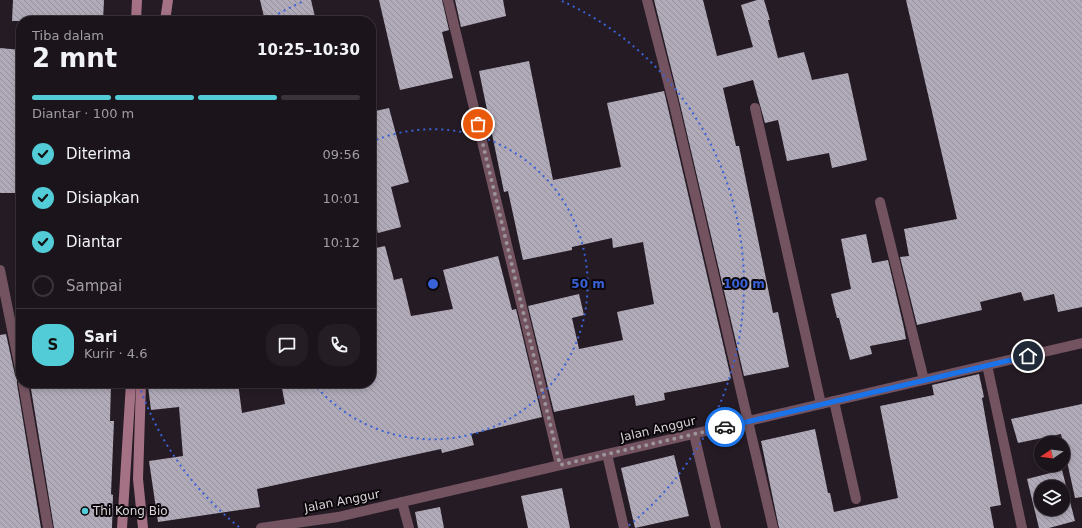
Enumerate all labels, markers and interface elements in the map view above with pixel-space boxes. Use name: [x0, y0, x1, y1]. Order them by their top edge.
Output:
text: Tiba dalam: [32, 28, 104, 43]
text: 10:25–10:30: [257, 41, 360, 59]
text: 2 mnt: [32, 43, 117, 73]
text: Diantar · 100 m: [32, 106, 134, 121]
pin: [461, 107, 495, 141]
icon: bag: [467, 113, 489, 135]
icon: check: [32, 143, 54, 165]
text: Diterima: [66, 145, 131, 163]
text: 09:56: [323, 147, 360, 162]
icon: check: [32, 187, 54, 209]
text: Disiapkan: [66, 189, 140, 207]
text: 10:01: [323, 191, 360, 206]
icon: check: [32, 231, 54, 253]
text: Diantar: [66, 233, 122, 251]
text: 10:12: [323, 235, 360, 250]
text: Sampai: [66, 277, 122, 295]
centre of rings: [426, 277, 440, 291]
text: 50 m: [571, 277, 605, 291]
text: 100 m: [723, 277, 765, 291]
button: chat: [266, 324, 308, 366]
button: phone: [318, 324, 360, 366]
text: Sari: [84, 328, 117, 346]
text: S: [48, 336, 58, 354]
pin: [1011, 339, 1045, 373]
icon: home: [1017, 345, 1039, 367]
text: Kurir · 4.6: [84, 346, 148, 361]
courier: [705, 407, 745, 447]
street label: Jalan Anggur: [618, 414, 697, 445]
icon: car: [714, 416, 736, 438]
north arrow: [1034, 436, 1070, 472]
map controls: [1034, 436, 1070, 516]
button: layers: [1034, 480, 1070, 516]
street label: Jalan Anggur: [302, 487, 381, 515]
place label: Thi Kong Bio: [92, 504, 168, 518]
marker: Thi Kong Bio: [80, 506, 90, 516]

